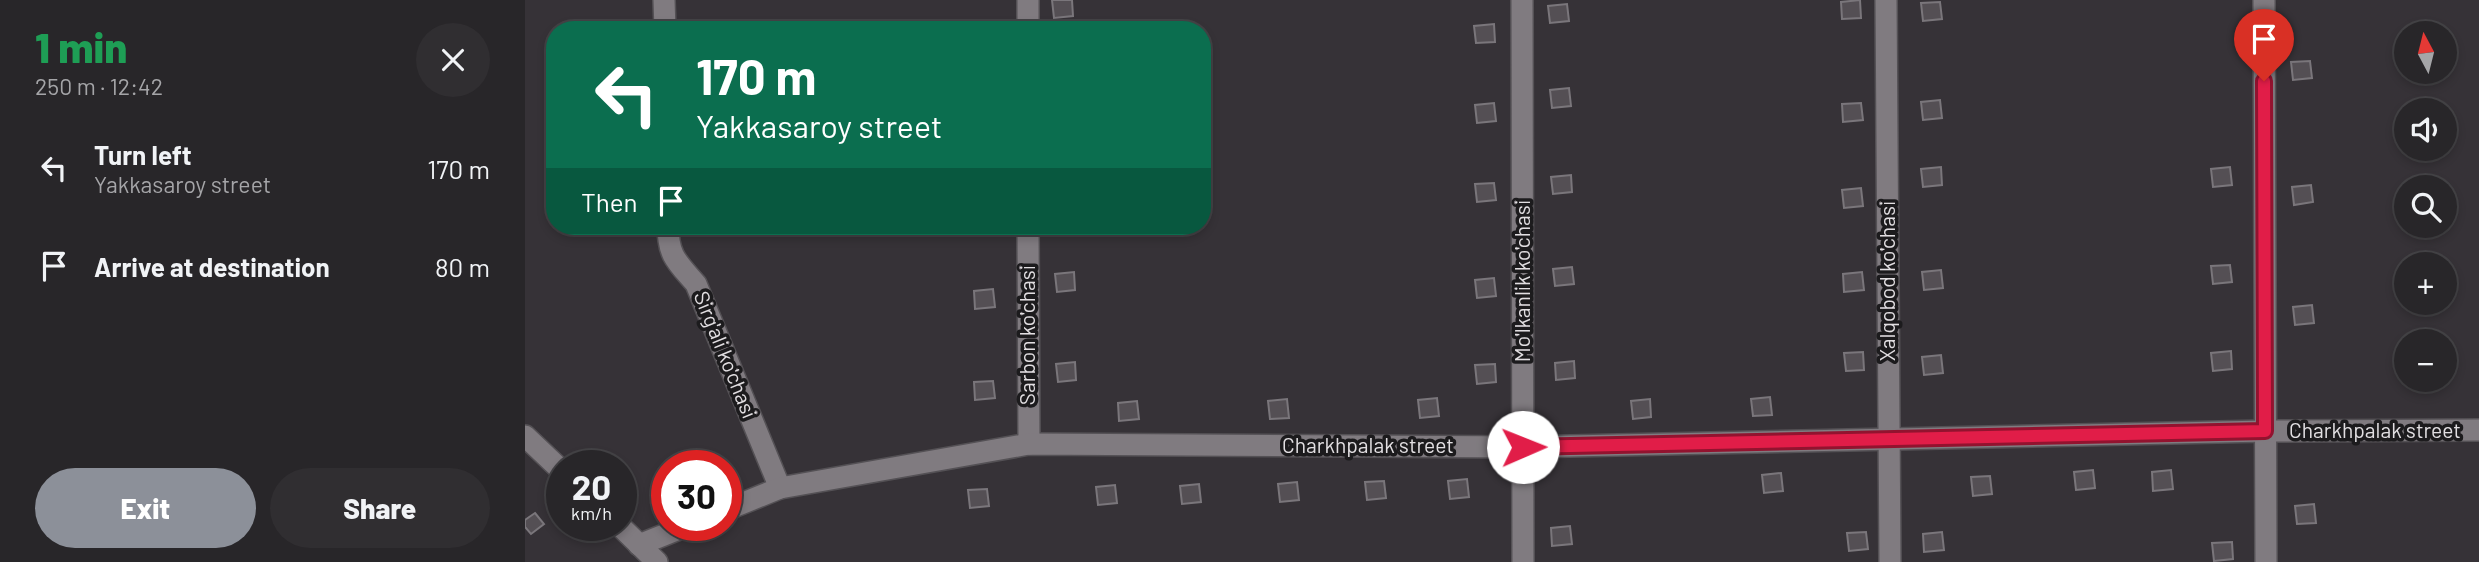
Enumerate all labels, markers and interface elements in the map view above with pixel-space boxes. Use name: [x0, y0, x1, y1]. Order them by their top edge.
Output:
pin: [2234, 9, 2294, 81]
icon: arrive: [2245, 20, 2283, 58]
text: 1 min: [35, 21, 127, 71]
north arrow: [2394, 21, 2457, 84]
map controls: [2394, 21, 2457, 392]
button: close: [416, 23, 490, 97]
text: 170 m: [696, 46, 816, 105]
icon: left: [581, 49, 672, 140]
text: 250 m · 12:42: [35, 72, 163, 100]
button: sound: [2394, 98, 2457, 161]
text: Yakkasaroy street: [696, 106, 942, 144]
text: Turn left: [94, 139, 192, 170]
icon: left: [35, 149, 73, 187]
text: 170 m: [427, 153, 490, 184]
text: Yakkasaroy street: [94, 170, 271, 198]
button: search: [2394, 175, 2457, 238]
icon: arrive: [652, 182, 690, 220]
text: Then: [581, 186, 638, 217]
street label: Mo'lkanlik ko'chasi: [1509, 200, 1534, 362]
street label: Xalqobod ko'chasi: [1874, 201, 1899, 361]
icon: arrive: [35, 247, 73, 285]
text: Arrive at destination: [94, 251, 330, 282]
text: 80 m: [435, 251, 490, 282]
button: +: [2394, 252, 2457, 315]
street label: Sarbon ko'chasi: [1014, 265, 1039, 405]
street label: Sirg'ali ko'chasi: [689, 287, 763, 422]
button: −: [2394, 329, 2457, 392]
position arrow: [1486, 410, 1560, 484]
street label: Charkhpalak street: [2289, 417, 2461, 442]
street label: Charkhpalak street: [1282, 432, 1454, 457]
speed limit sign: 30: [651, 450, 742, 541]
text: 20: [572, 465, 611, 507]
button: Exit: [35, 468, 256, 548]
button: Share: [270, 468, 490, 548]
text: km/h: [571, 502, 612, 524]

